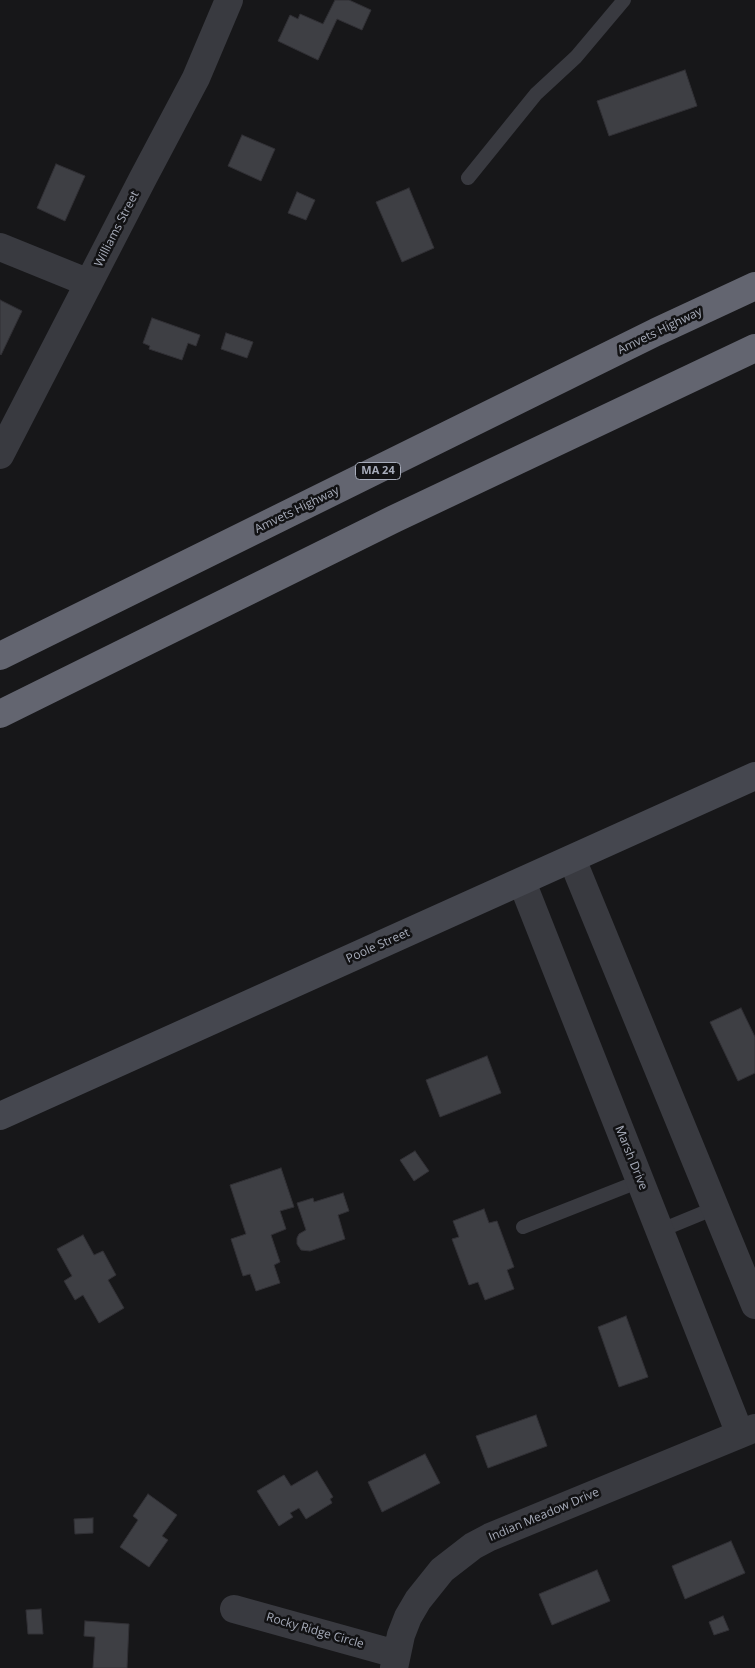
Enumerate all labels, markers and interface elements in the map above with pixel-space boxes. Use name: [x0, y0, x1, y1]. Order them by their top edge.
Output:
street label: Williams Street: [92, 189, 142, 269]
street label: Amvets Highway: [615, 304, 705, 358]
road number: MA 24: [356, 462, 400, 480]
street label: Amvets Highway: [252, 483, 342, 537]
street label: Poole Street: [344, 926, 412, 966]
street label: Marsh Drive: [612, 1124, 650, 1192]
street label: Indian Meadow Drive: [487, 1485, 601, 1545]
street label: Rocky Ridge Circle: [264, 1610, 366, 1652]

